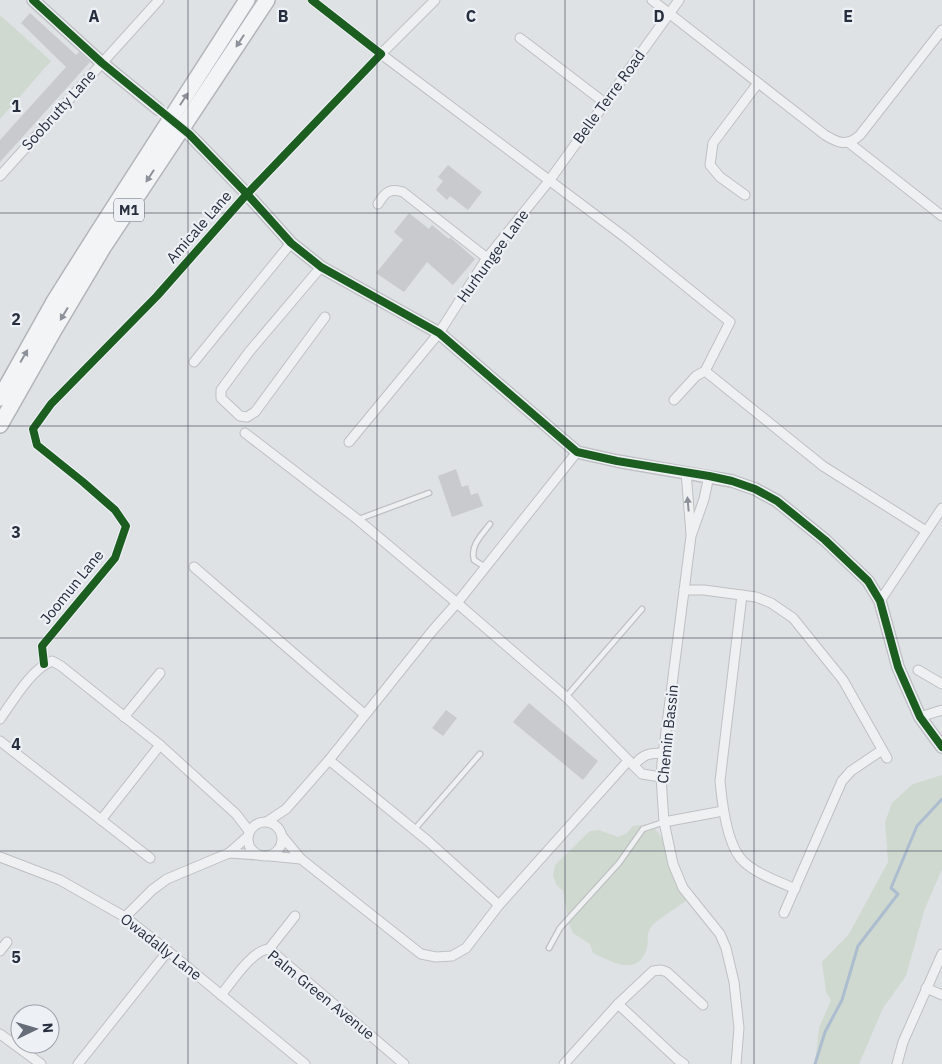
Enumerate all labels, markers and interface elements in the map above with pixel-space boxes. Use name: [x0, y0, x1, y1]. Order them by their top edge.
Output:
text: A: [89, 6, 100, 26]
text: B: [278, 6, 289, 26]
text: C: [466, 6, 476, 26]
text: D: [653, 6, 665, 26]
text: E: [843, 6, 853, 26]
one-way arrow: [235, 34, 245, 48]
street label: Belle Terre Road: [568, 46, 649, 147]
street label: Soobrutty Lane: [17, 65, 100, 154]
one-way arrow: [179, 92, 188, 105]
text: 1: [11, 96, 21, 116]
one-way arrow: [146, 170, 155, 183]
street label: Amicale Lane: [162, 186, 235, 267]
road number: M1: [114, 198, 144, 222]
street label: Hurhungee Lane: [452, 206, 533, 306]
one-way arrow: [59, 307, 68, 320]
text: 2: [11, 309, 21, 329]
one-way arrow: [20, 348, 28, 363]
one-way arrow: [684, 496, 692, 512]
text: 3: [11, 522, 21, 542]
street label: Joomun Lane: [36, 546, 107, 628]
street label: Chemin Bassin: [653, 683, 682, 784]
text: 4: [11, 734, 21, 754]
street label: Owadally Lane: [117, 909, 206, 984]
street label: Palm Green Avenue: [264, 946, 379, 1044]
text: 5: [11, 947, 21, 967]
north arrow: [10, 1004, 60, 1054]
text: N: [39, 1022, 57, 1034]

